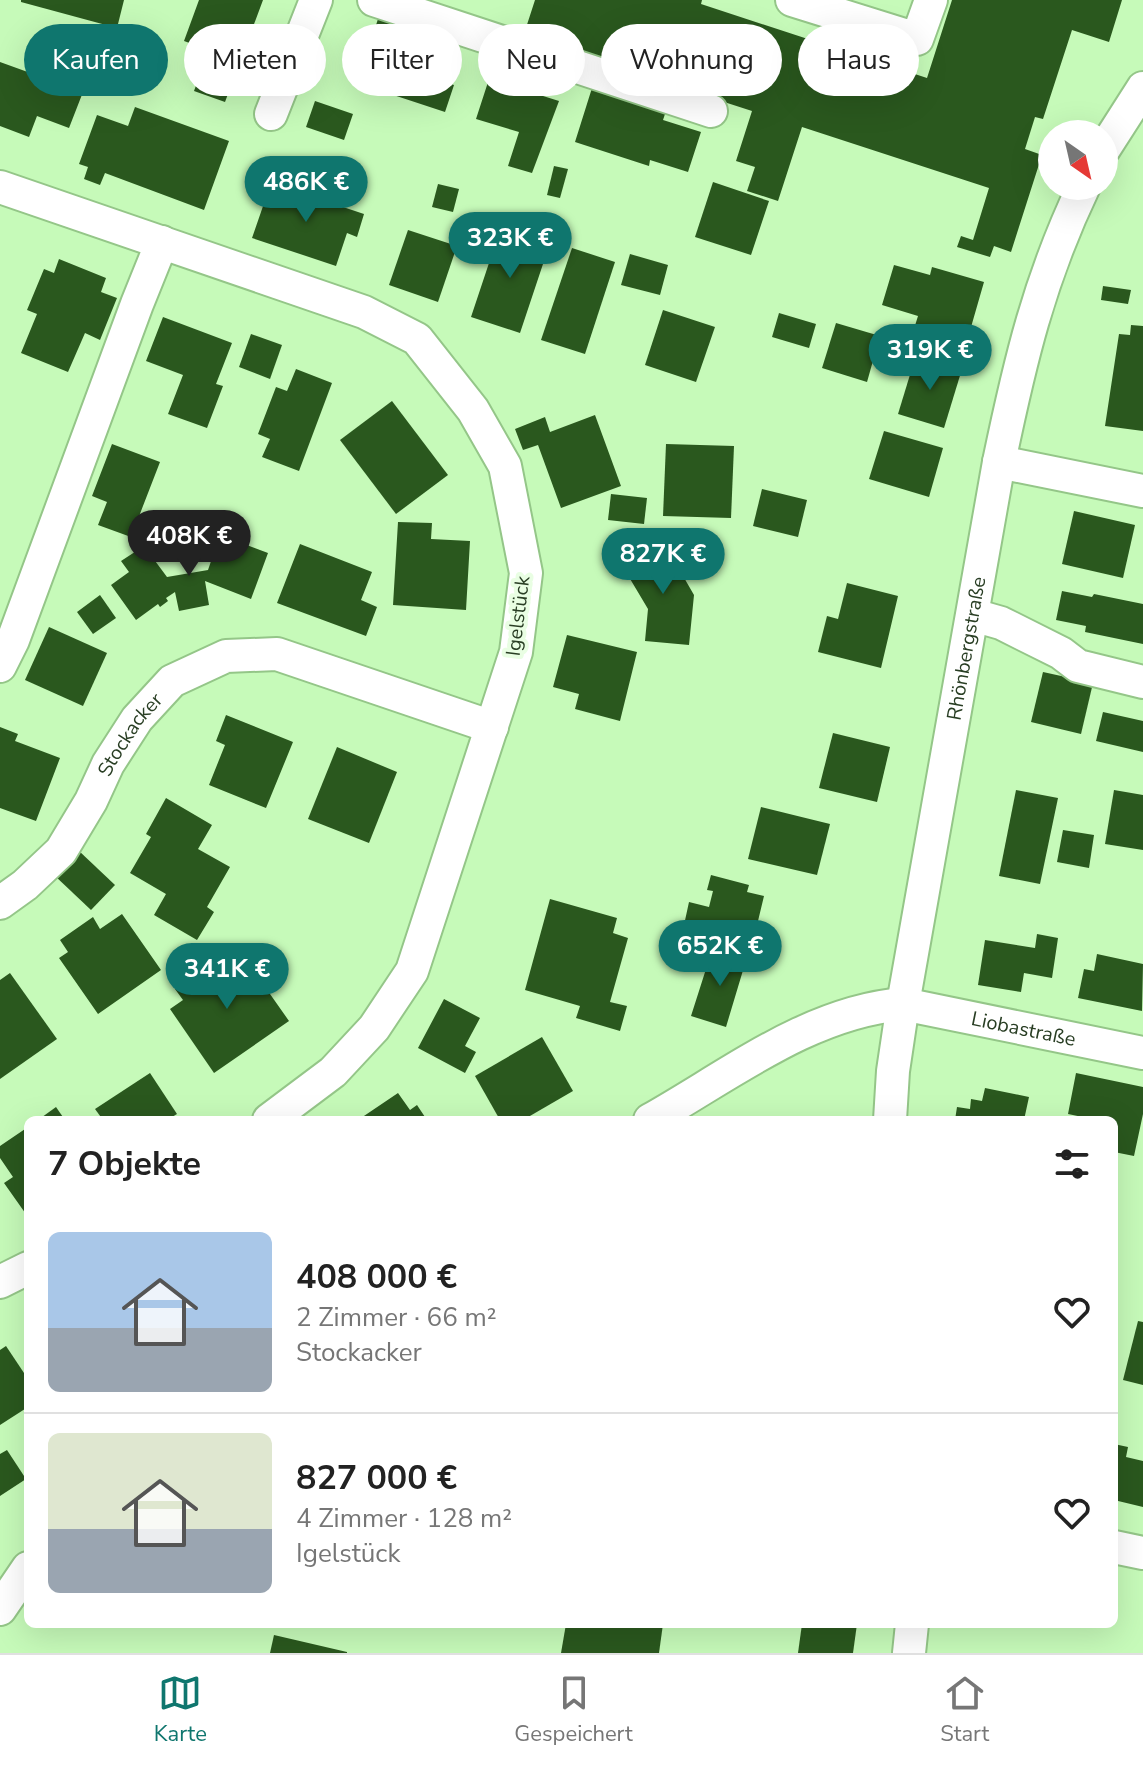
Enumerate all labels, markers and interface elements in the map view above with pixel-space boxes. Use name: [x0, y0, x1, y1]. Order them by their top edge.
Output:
chip: Kaufen: [24, 24, 168, 96]
chip: Mieten: [184, 24, 326, 96]
chip: Filter: [342, 24, 462, 96]
chip: Neu: [478, 24, 585, 96]
chip: Wohnung: [601, 24, 782, 96]
chip: Haus: [798, 24, 919, 96]
north arrow: [1038, 120, 1118, 200]
map controls: [1038, 120, 1118, 200]
pin: 486K €: [241, 156, 371, 224]
text: 486K €: [263, 164, 349, 199]
pin: 323K €: [445, 212, 575, 280]
text: 323K €: [467, 220, 553, 255]
pin: 319K €: [865, 324, 995, 392]
text: 319K €: [887, 332, 973, 367]
pin: 408K €: [124, 510, 254, 578]
text: 408K €: [146, 518, 232, 553]
pin: 827K €: [598, 528, 728, 596]
text: 827K €: [620, 536, 706, 571]
street label: Igelstück: [500, 574, 536, 658]
street label: Rhönbergstraße: [940, 574, 992, 722]
street label: Stockacker: [91, 687, 168, 780]
pin: 652K €: [655, 920, 785, 988]
text: 652K €: [677, 928, 763, 963]
pin: 341K €: [162, 943, 292, 1011]
text: 341K €: [184, 951, 270, 986]
street label: Liobastraße: [969, 1005, 1078, 1052]
text: 7 Objekte: [48, 1141, 201, 1187]
icon: filters: [1050, 1142, 1094, 1186]
text: 408 000 €: [296, 1254, 457, 1300]
icon: home: [112, 1264, 208, 1360]
icon: heart: [1050, 1290, 1094, 1334]
text: 2 Zimmer · 66 m²: [296, 1300, 497, 1335]
text: Stockacker: [296, 1335, 422, 1370]
text: 827 000 €: [296, 1455, 457, 1501]
icon: home: [112, 1465, 208, 1561]
icon: heart: [1050, 1491, 1094, 1535]
text: 4 Zimmer · 128 m²: [296, 1501, 512, 1536]
text: Igelstück: [296, 1536, 400, 1571]
tab: Karte: [154, 1671, 207, 1749]
tab: Gespeichert: [514, 1671, 633, 1749]
tab: Start: [940, 1671, 989, 1749]

